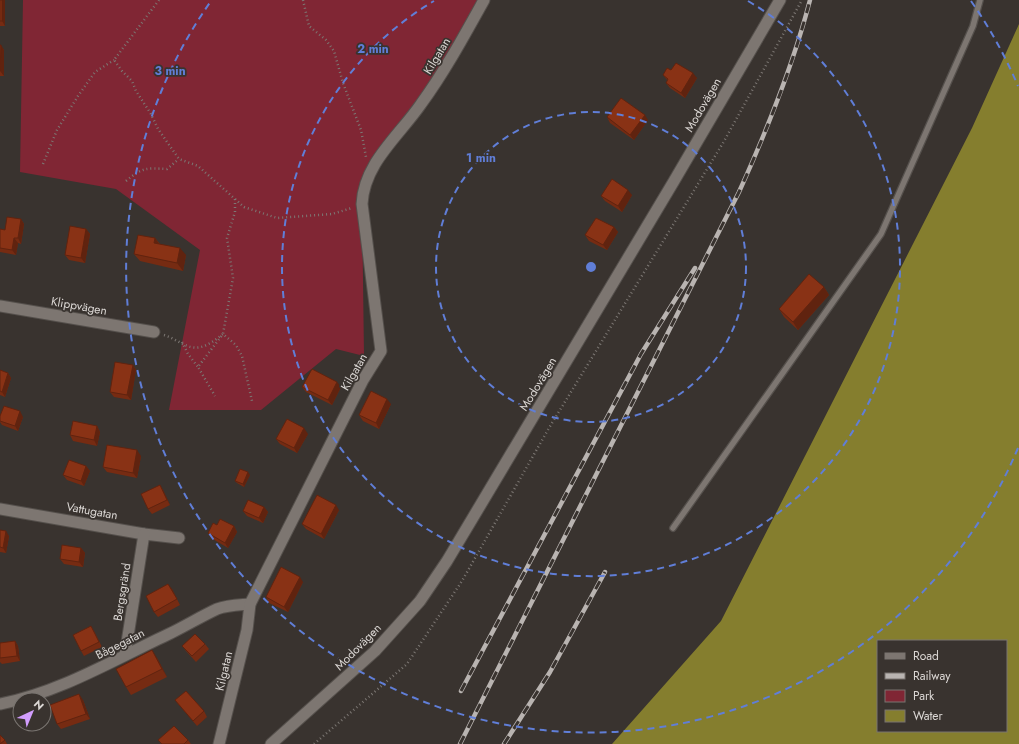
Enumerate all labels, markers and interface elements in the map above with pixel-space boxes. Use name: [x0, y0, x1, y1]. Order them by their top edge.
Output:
street label: Kilgatan: [419, 34, 455, 78]
text: 2 min: [357, 40, 389, 58]
text: 3 min: [154, 62, 186, 80]
street label: Modovägen: [680, 75, 726, 135]
text: 1 min: [466, 149, 496, 167]
centre of rings: [584, 260, 598, 274]
street label: Klippvägen: [50, 292, 108, 320]
street label: Kilgatan: [336, 350, 372, 394]
street label: Modovägen: [515, 354, 561, 414]
street label: Vattugatan: [65, 498, 119, 524]
street label: Bergsgränd: [109, 562, 135, 622]
street label: Modovägen: [330, 619, 386, 675]
street label: Bågegatan: [92, 624, 148, 664]
legend: [877, 640, 1007, 732]
text: Road: [913, 647, 939, 665]
street label: Kilgatan: [211, 649, 237, 693]
text: Railway: [913, 667, 951, 685]
text: Park: [913, 687, 935, 705]
north arrow: [12, 692, 52, 732]
text: N: [30, 696, 48, 714]
text: Water: [913, 707, 944, 725]

